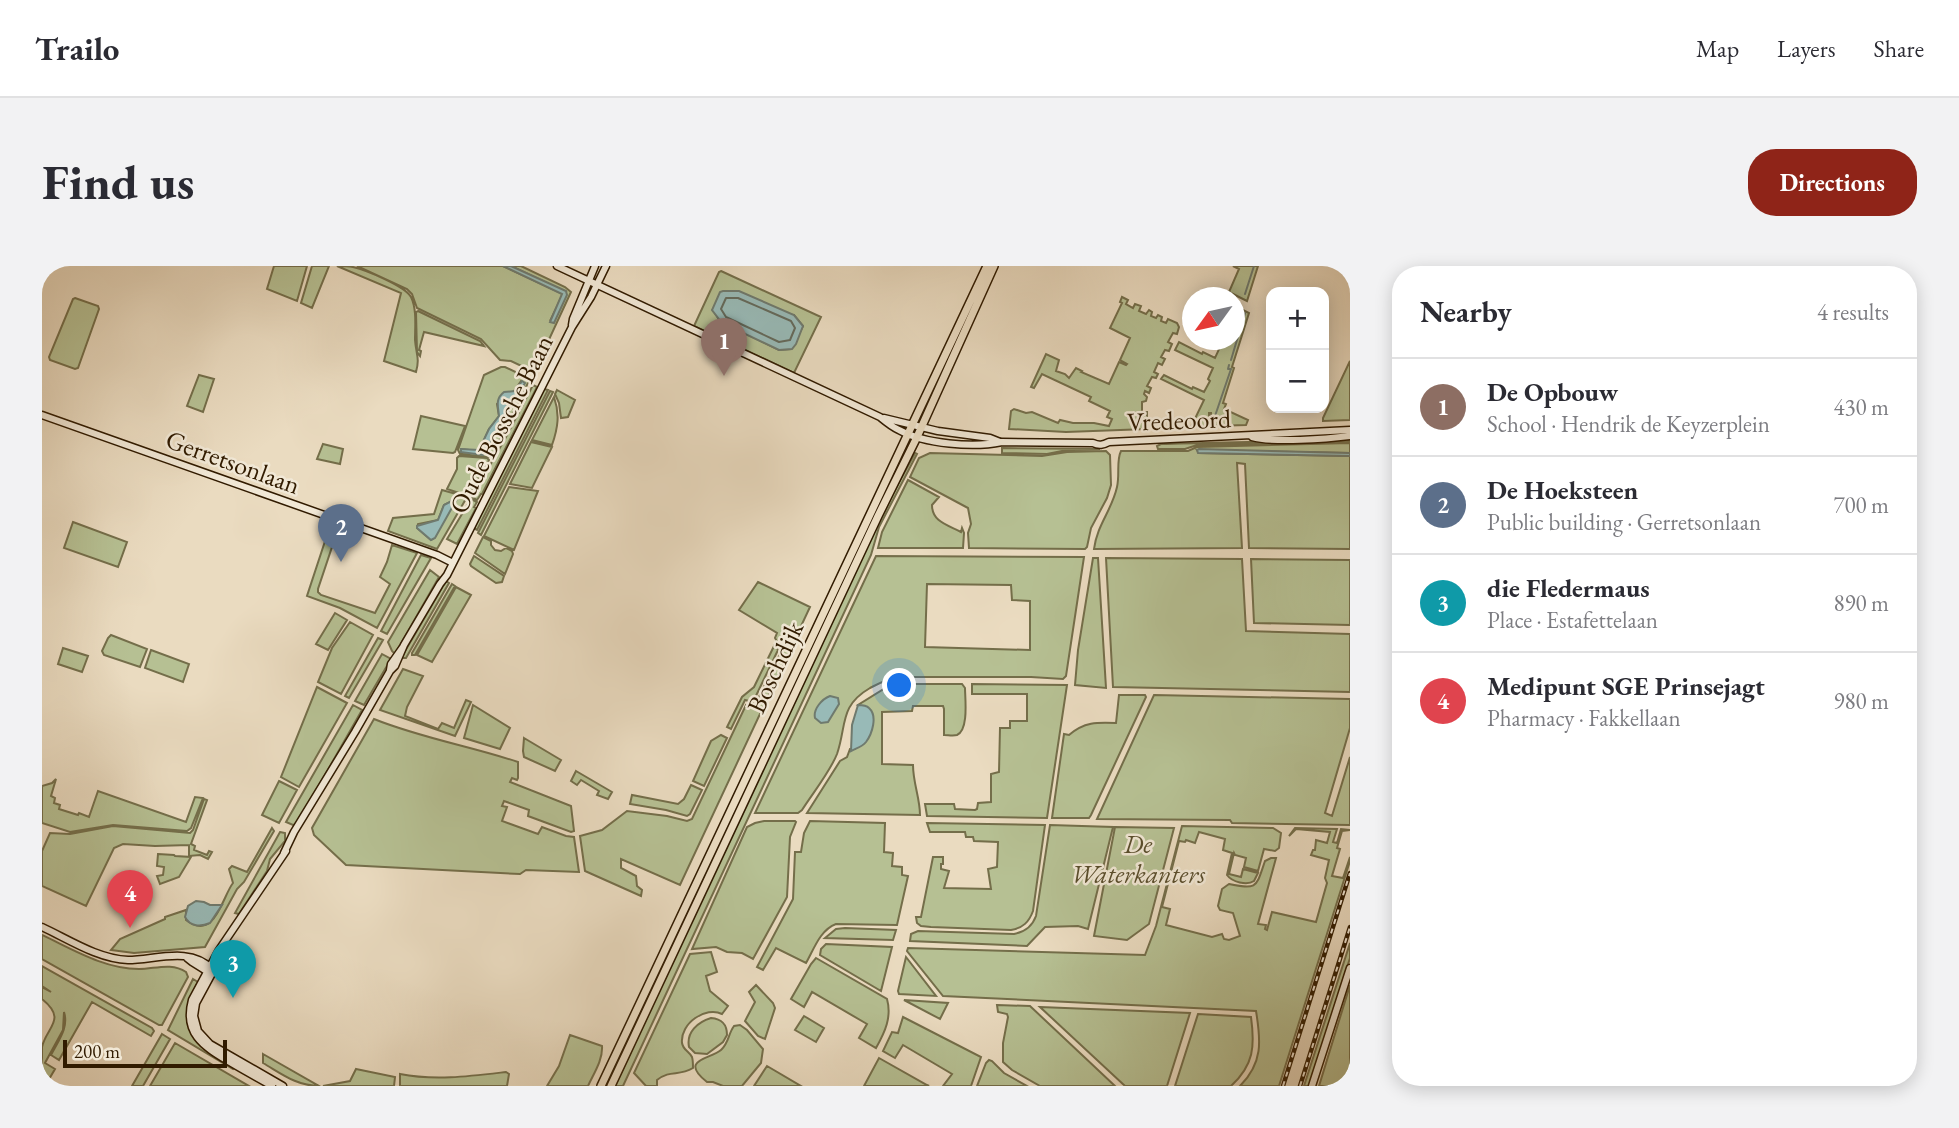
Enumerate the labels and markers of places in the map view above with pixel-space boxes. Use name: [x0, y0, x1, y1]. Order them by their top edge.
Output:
pin: 1: [701, 318, 747, 376]
pin: 2: [318, 504, 364, 562]
pin: 4: [107, 870, 153, 928]
pin: 3: [210, 940, 256, 998]

